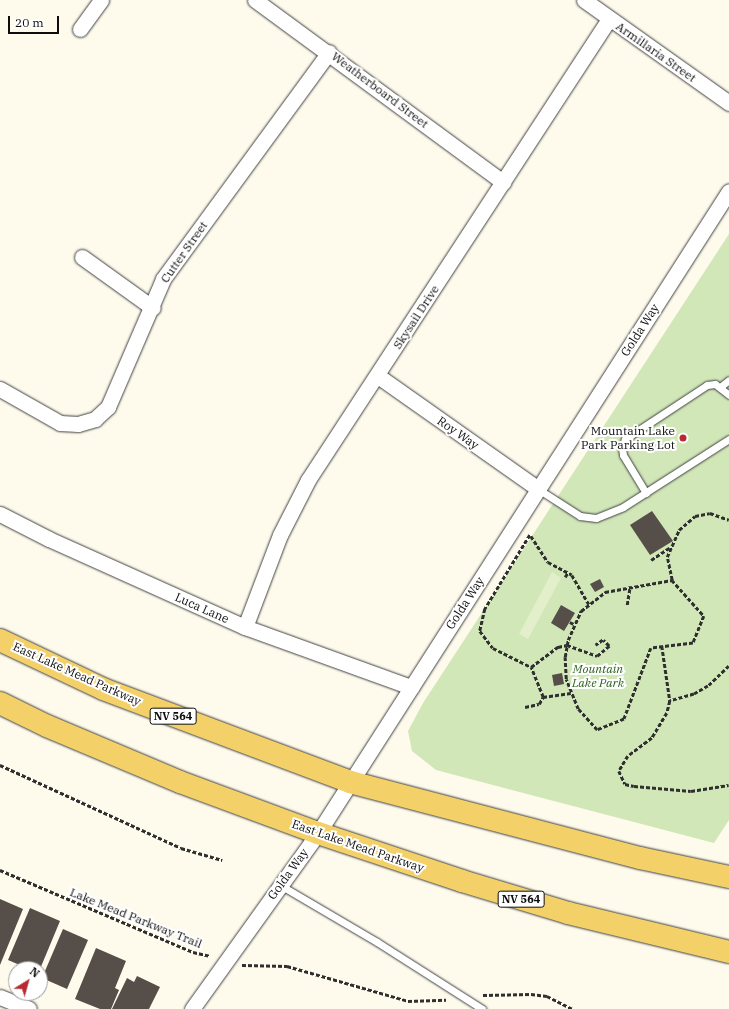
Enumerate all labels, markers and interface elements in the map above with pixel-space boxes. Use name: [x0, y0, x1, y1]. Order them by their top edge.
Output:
scale bar: [10, 8, 61, 34]
text: 20 m: [15, 15, 44, 30]
street label: Armillaria Street: [613, 19, 699, 85]
street label: Weatherboard Street: [329, 49, 431, 131]
street label: Cutter Street: [158, 218, 210, 286]
street label: Skysail Drive: [390, 282, 442, 352]
street label: Golda Way: [618, 301, 662, 359]
street label: Roy Way: [434, 413, 482, 453]
place label: Mountain Lake Park Parking Lot: [581, 424, 675, 452]
marker: Mountain Lake Park Parking Lot: [678, 433, 688, 443]
street label: Golda Way: [443, 574, 487, 632]
street label: Luca Lane: [173, 590, 231, 626]
street label: East Lake Mead Parkway: [11, 639, 143, 709]
park label: Mountain Lake Park: [572, 662, 624, 690]
road number: NV 564: [149, 707, 197, 725]
street label: East Lake Mead Parkway: [290, 817, 426, 875]
street label: Golda Way: [265, 846, 311, 902]
street label: Lake Mead Parkway Trail: [68, 885, 204, 951]
road number: NV 564: [497, 890, 545, 908]
north arrow: [8, 961, 48, 1001]
text: N: [27, 964, 42, 980]

